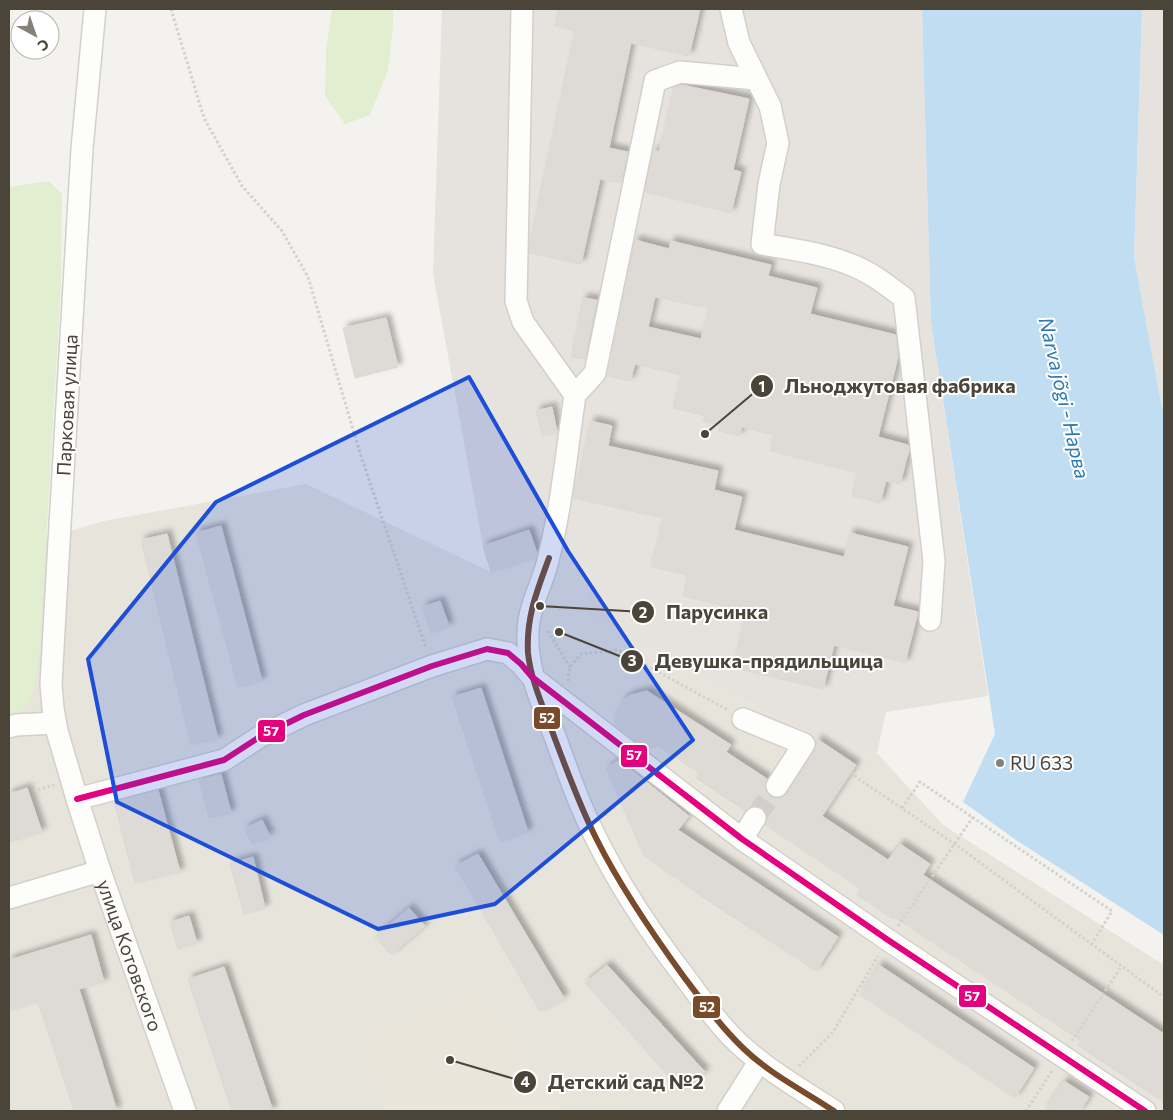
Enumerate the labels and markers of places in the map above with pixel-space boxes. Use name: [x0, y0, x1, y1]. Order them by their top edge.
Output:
callout: Льноджутовая фабрика: [749, 369, 1026, 404]
callout: Парусинка: [631, 595, 778, 630]
callout: Девушка-прядильщица: [620, 643, 893, 678]
place label: RU 633: [1010, 751, 1073, 774]
marker: RU 633: [994, 757, 1006, 769]
callout: Детский сад №2: [513, 1065, 713, 1100]

